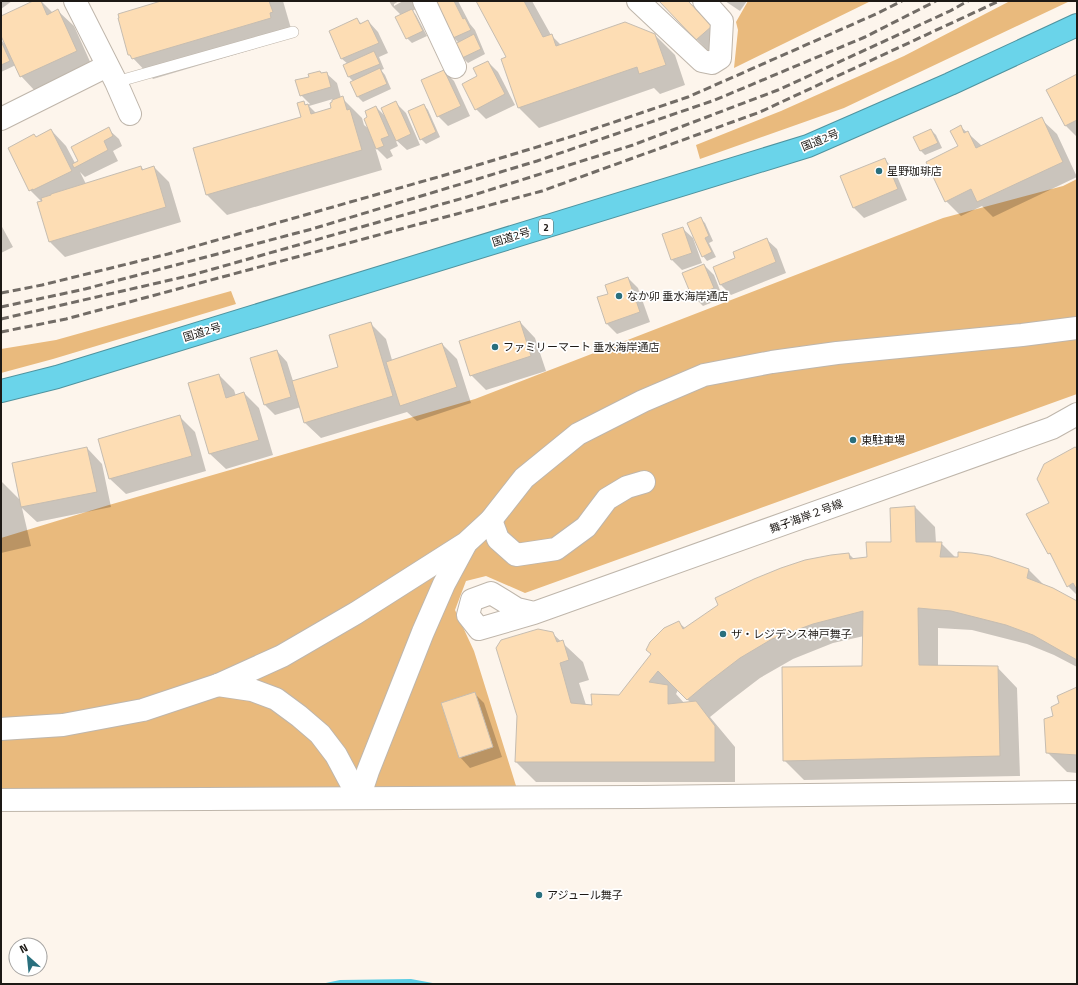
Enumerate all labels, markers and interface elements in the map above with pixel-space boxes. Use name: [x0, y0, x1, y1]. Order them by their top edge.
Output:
street label: 国道2号: [799, 125, 841, 155]
place label: 星野珈琲店: [887, 163, 942, 179]
marker: 星野珈琲店: [874, 166, 884, 176]
road number: 2: [539, 219, 553, 235]
street label: 国道2号: [490, 224, 532, 250]
place label: なか卯 垂水海岸通店: [627, 288, 728, 304]
marker: なか卯 垂水海岸通店: [614, 291, 624, 301]
street label: 国道2号: [181, 319, 223, 345]
place label: ファミリーマート 垂水海岸通店: [503, 339, 659, 355]
marker: ファミリーマート 垂水海岸通店: [490, 342, 500, 352]
place label: 東駐車場: [861, 432, 905, 448]
marker: 東駐車場: [848, 435, 858, 445]
street label: 舞子海岸２号線: [767, 495, 845, 537]
place label: ザ・レジデンス神戸舞子: [731, 626, 852, 642]
marker: ザ・レジデンス神戸舞子: [718, 629, 728, 639]
place label: アジュール舞子: [547, 887, 623, 903]
marker: アジュール舞子: [534, 890, 544, 900]
north arrow: [8, 937, 48, 977]
text: N: [16, 939, 30, 957]

